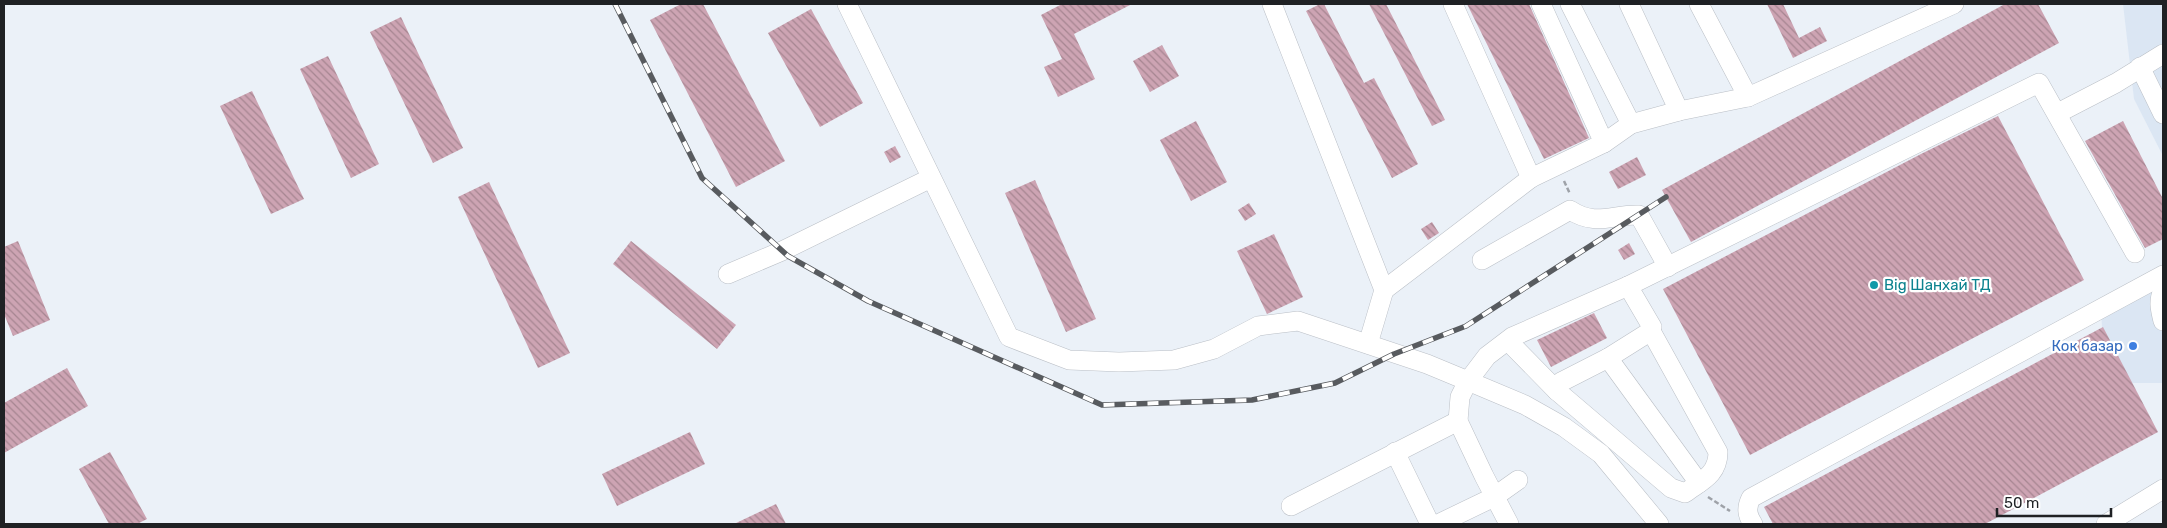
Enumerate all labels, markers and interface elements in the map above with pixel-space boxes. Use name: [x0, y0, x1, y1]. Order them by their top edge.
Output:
place label: Big Шанхай ТД: [1884, 276, 1991, 294]
marker: Big Шанхай ТД: [1868, 279, 1880, 291]
place label: Кок базар: [2052, 337, 2123, 355]
marker: Кок базар: [2127, 340, 2139, 352]
scale bar: [1997, 486, 2111, 518]
text: 50 m: [2004, 494, 2039, 512]

